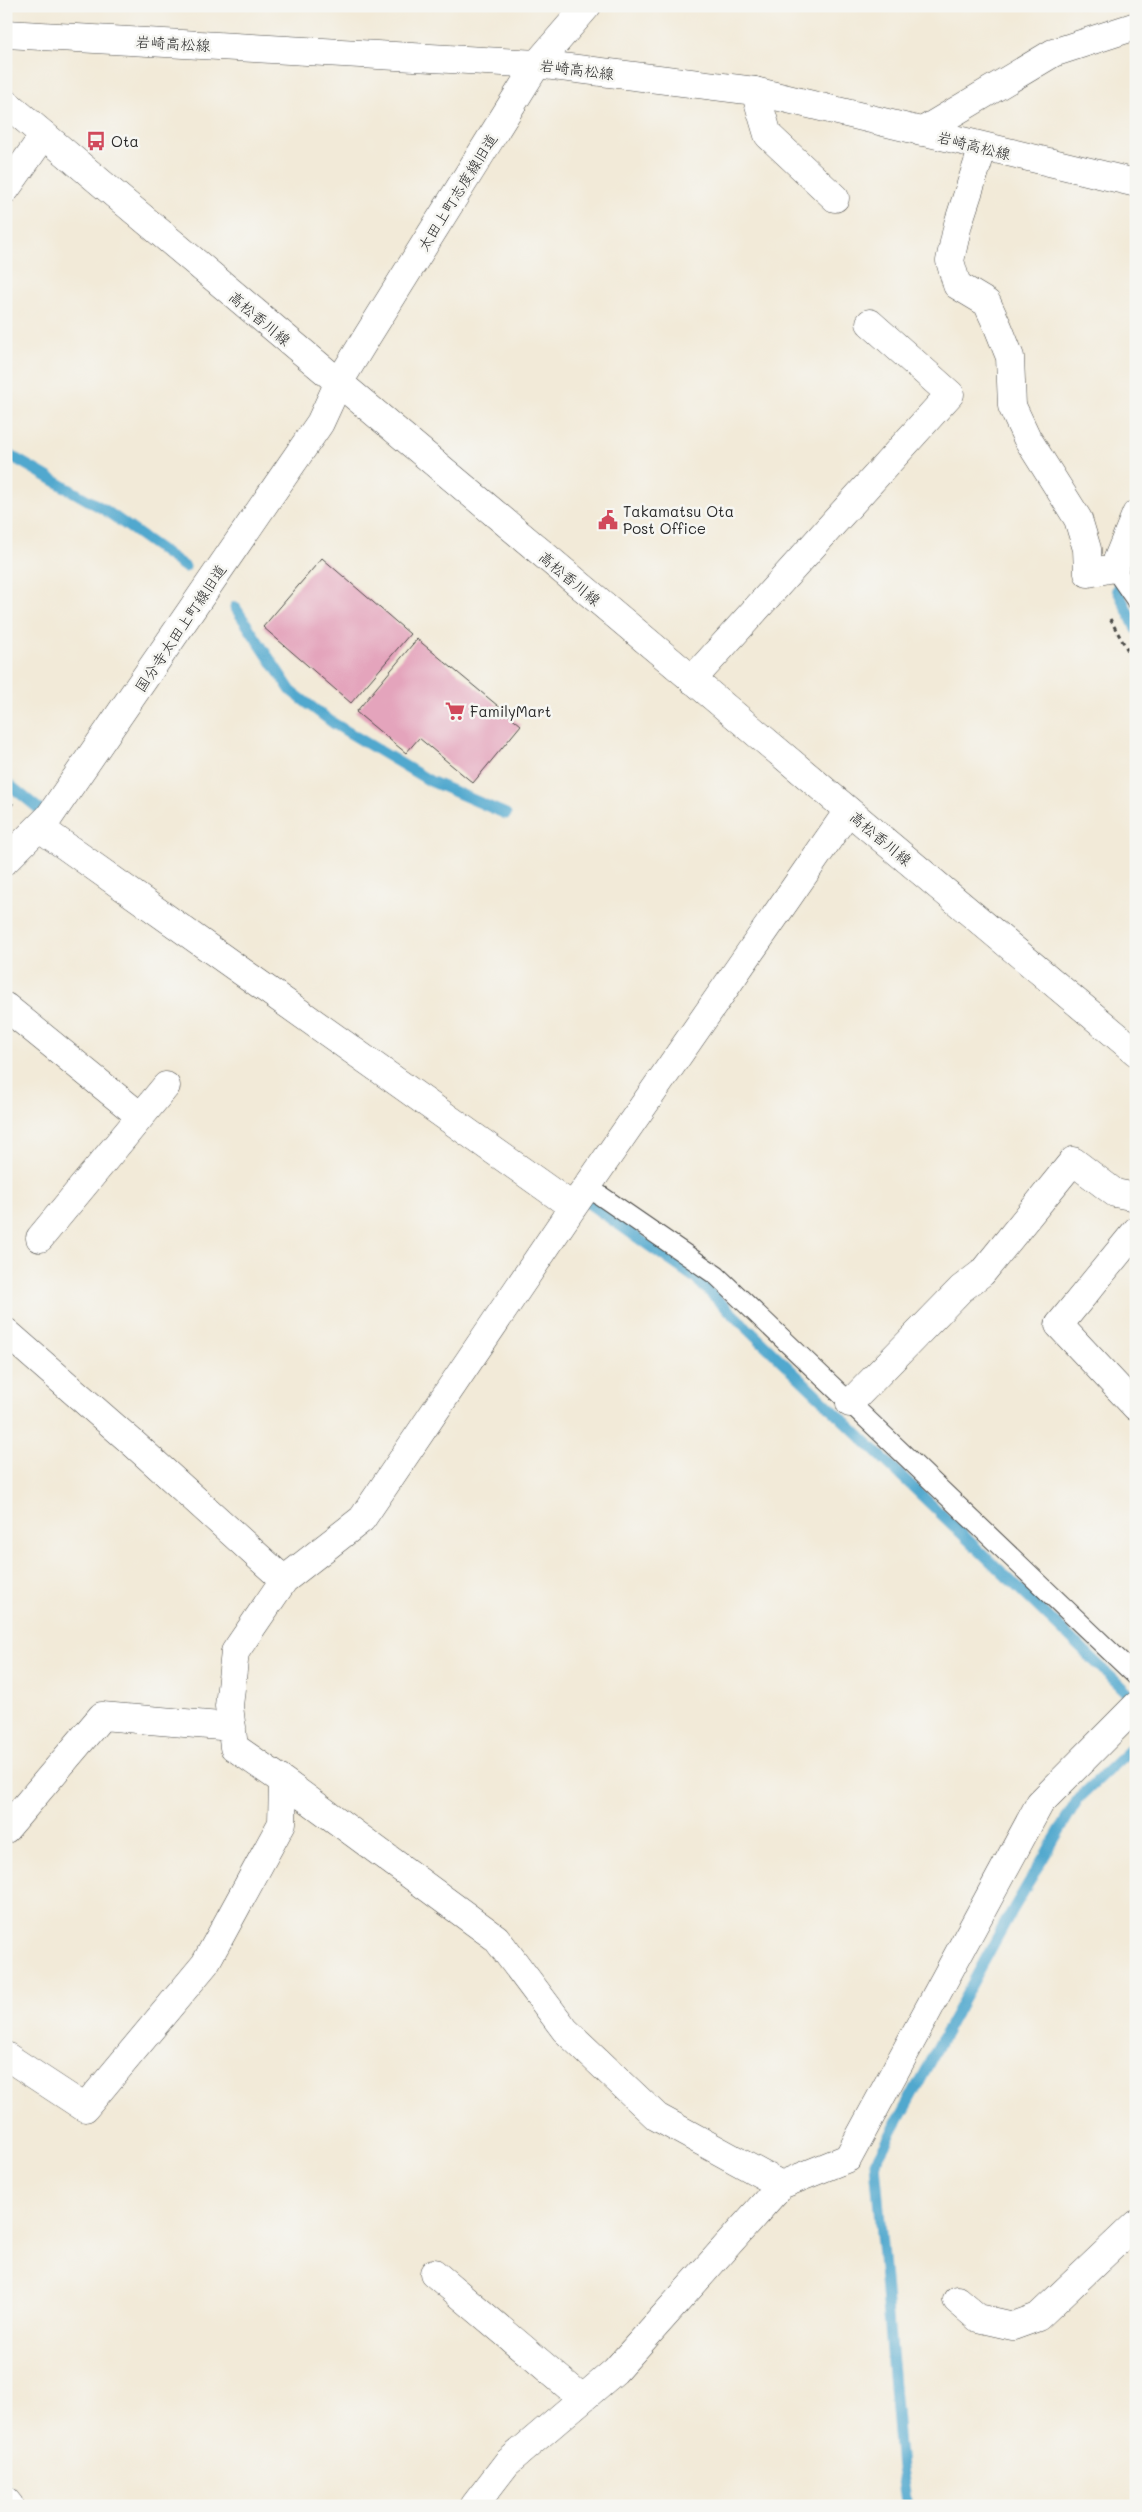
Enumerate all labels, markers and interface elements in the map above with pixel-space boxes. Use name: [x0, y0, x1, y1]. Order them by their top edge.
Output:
street label: 岩崎高松線: [135, 31, 211, 55]
street label: 岩崎高松線: [539, 55, 615, 83]
street label: 岩崎高松線: [935, 126, 1013, 164]
street label: 太田上町志度線旧道: [413, 129, 501, 255]
bus stop icon: Ota: [85, 130, 107, 152]
place label: Ota: [111, 131, 139, 151]
street label: 高松香川線: [225, 286, 295, 350]
place label: Takamatsu Ota Post Office: [623, 501, 734, 538]
public building icon: Takamatsu Ota Post Office: [597, 509, 619, 531]
street label: 高松香川線: [535, 546, 605, 610]
street label: 国分寺太田上町線旧道: [130, 560, 230, 696]
supermarket icon: FamilyMart: [444, 700, 466, 722]
place label: FamilyMart: [470, 701, 551, 721]
street label: 高松香川線: [846, 806, 916, 870]

